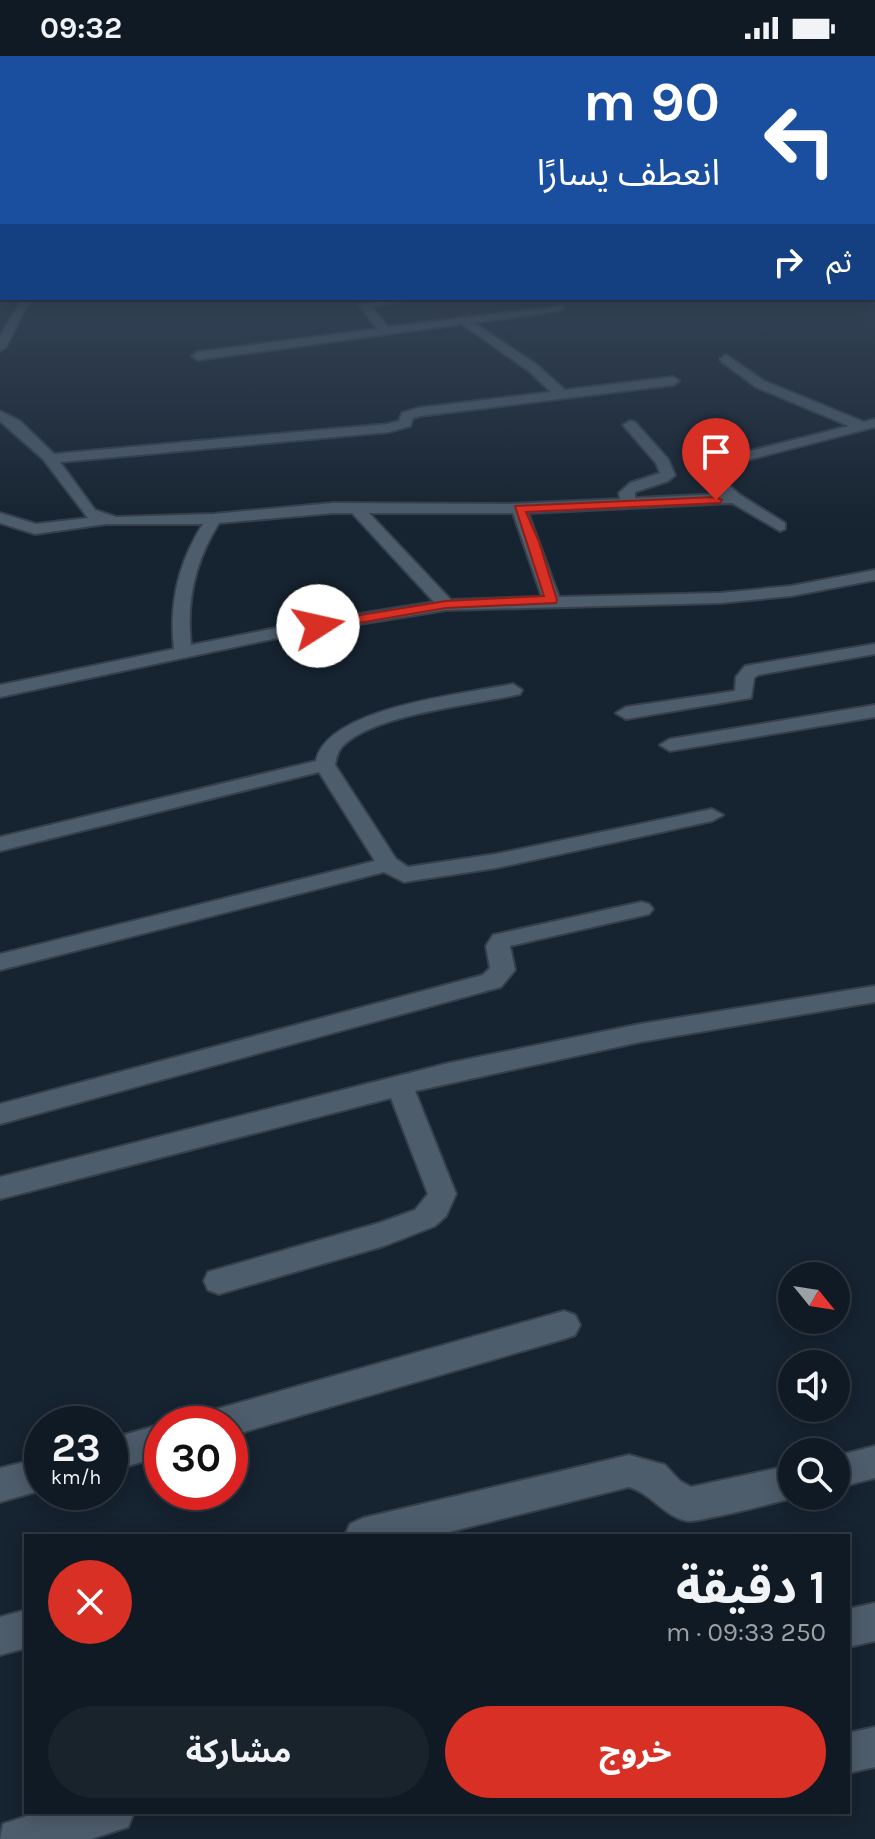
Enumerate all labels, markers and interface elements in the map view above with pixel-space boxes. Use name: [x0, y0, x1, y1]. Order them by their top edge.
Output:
text: 09:32: [40, 10, 122, 46]
text: 90 m: [583, 69, 720, 134]
icon: left: [748, 88, 852, 192]
text: انعطف يسارًا: [537, 152, 720, 194]
icon: right: [766, 240, 810, 284]
text: ثم: [826, 244, 852, 280]
pin: [682, 418, 750, 500]
icon: arrive: [694, 430, 738, 474]
position arrow: [276, 584, 360, 668]
north arrow: [778, 1262, 850, 1334]
map controls: [778, 1262, 850, 1510]
button: sound: [778, 1350, 850, 1422]
speed limit sign: 30: [144, 1406, 248, 1510]
text: 23: [51, 1424, 101, 1471]
button: search: [778, 1438, 850, 1510]
text: km/h: [51, 1466, 101, 1489]
text: 1 دقيقة: [676, 1559, 826, 1615]
button: close: [48, 1560, 132, 1644]
text: 250 m · 09:33: [666, 1617, 826, 1648]
button: مشاركة: [48, 1706, 429, 1798]
button: خروج: [445, 1706, 826, 1798]

